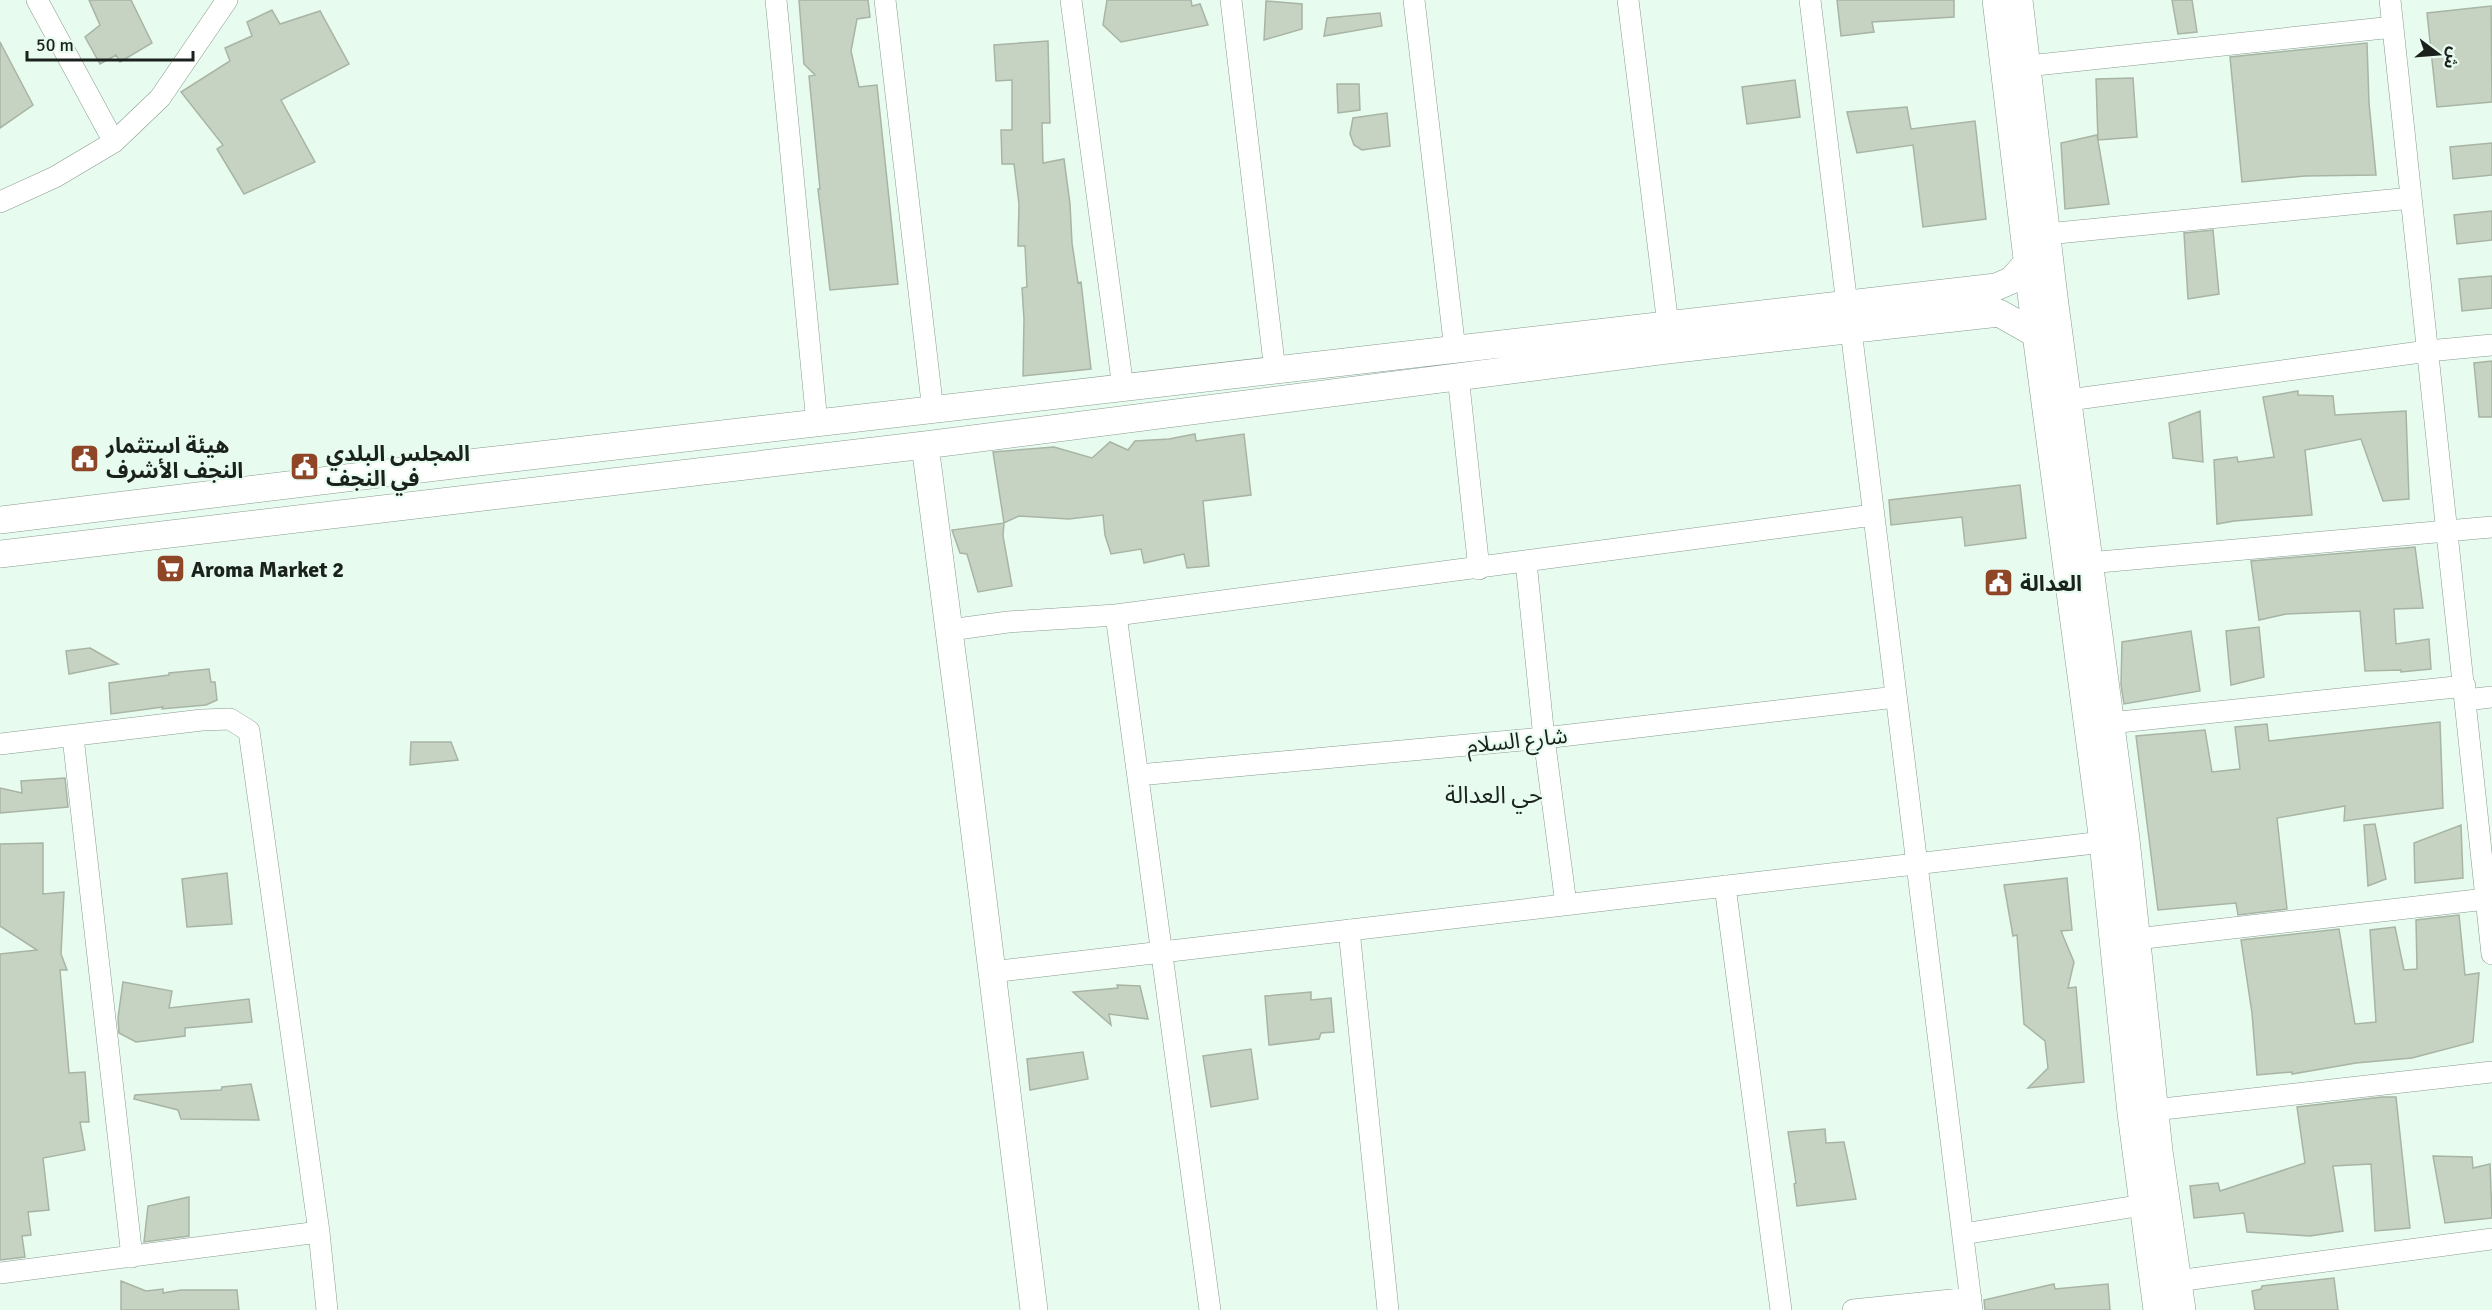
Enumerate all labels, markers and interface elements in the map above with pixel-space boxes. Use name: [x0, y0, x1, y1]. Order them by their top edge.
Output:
scale bar: [27, 24, 194, 62]
north arrow: [2408, 24, 2468, 84]
text: 50 m: [36, 34, 74, 56]
text: ش: [2439, 45, 2464, 71]
place label: هيئة استثمار النجف الأشرف: [105, 432, 243, 484]
place label: المجلس البلدي في النجف: [326, 440, 470, 496]
public building icon: هيئة استثمار النجف الأشرف: [69, 442, 101, 474]
public building icon: المجلس البلدي في النجف: [289, 450, 321, 482]
supermarket icon: Aroma Market 2: [154, 553, 186, 585]
place label: Aroma Market 2: [191, 556, 344, 583]
public building icon: العدالة: [1983, 567, 2015, 599]
place label: العدالة: [2020, 570, 2082, 597]
street label: شارع السلام: [1465, 722, 1569, 762]
district label: حي العدالة: [1445, 780, 1543, 814]

